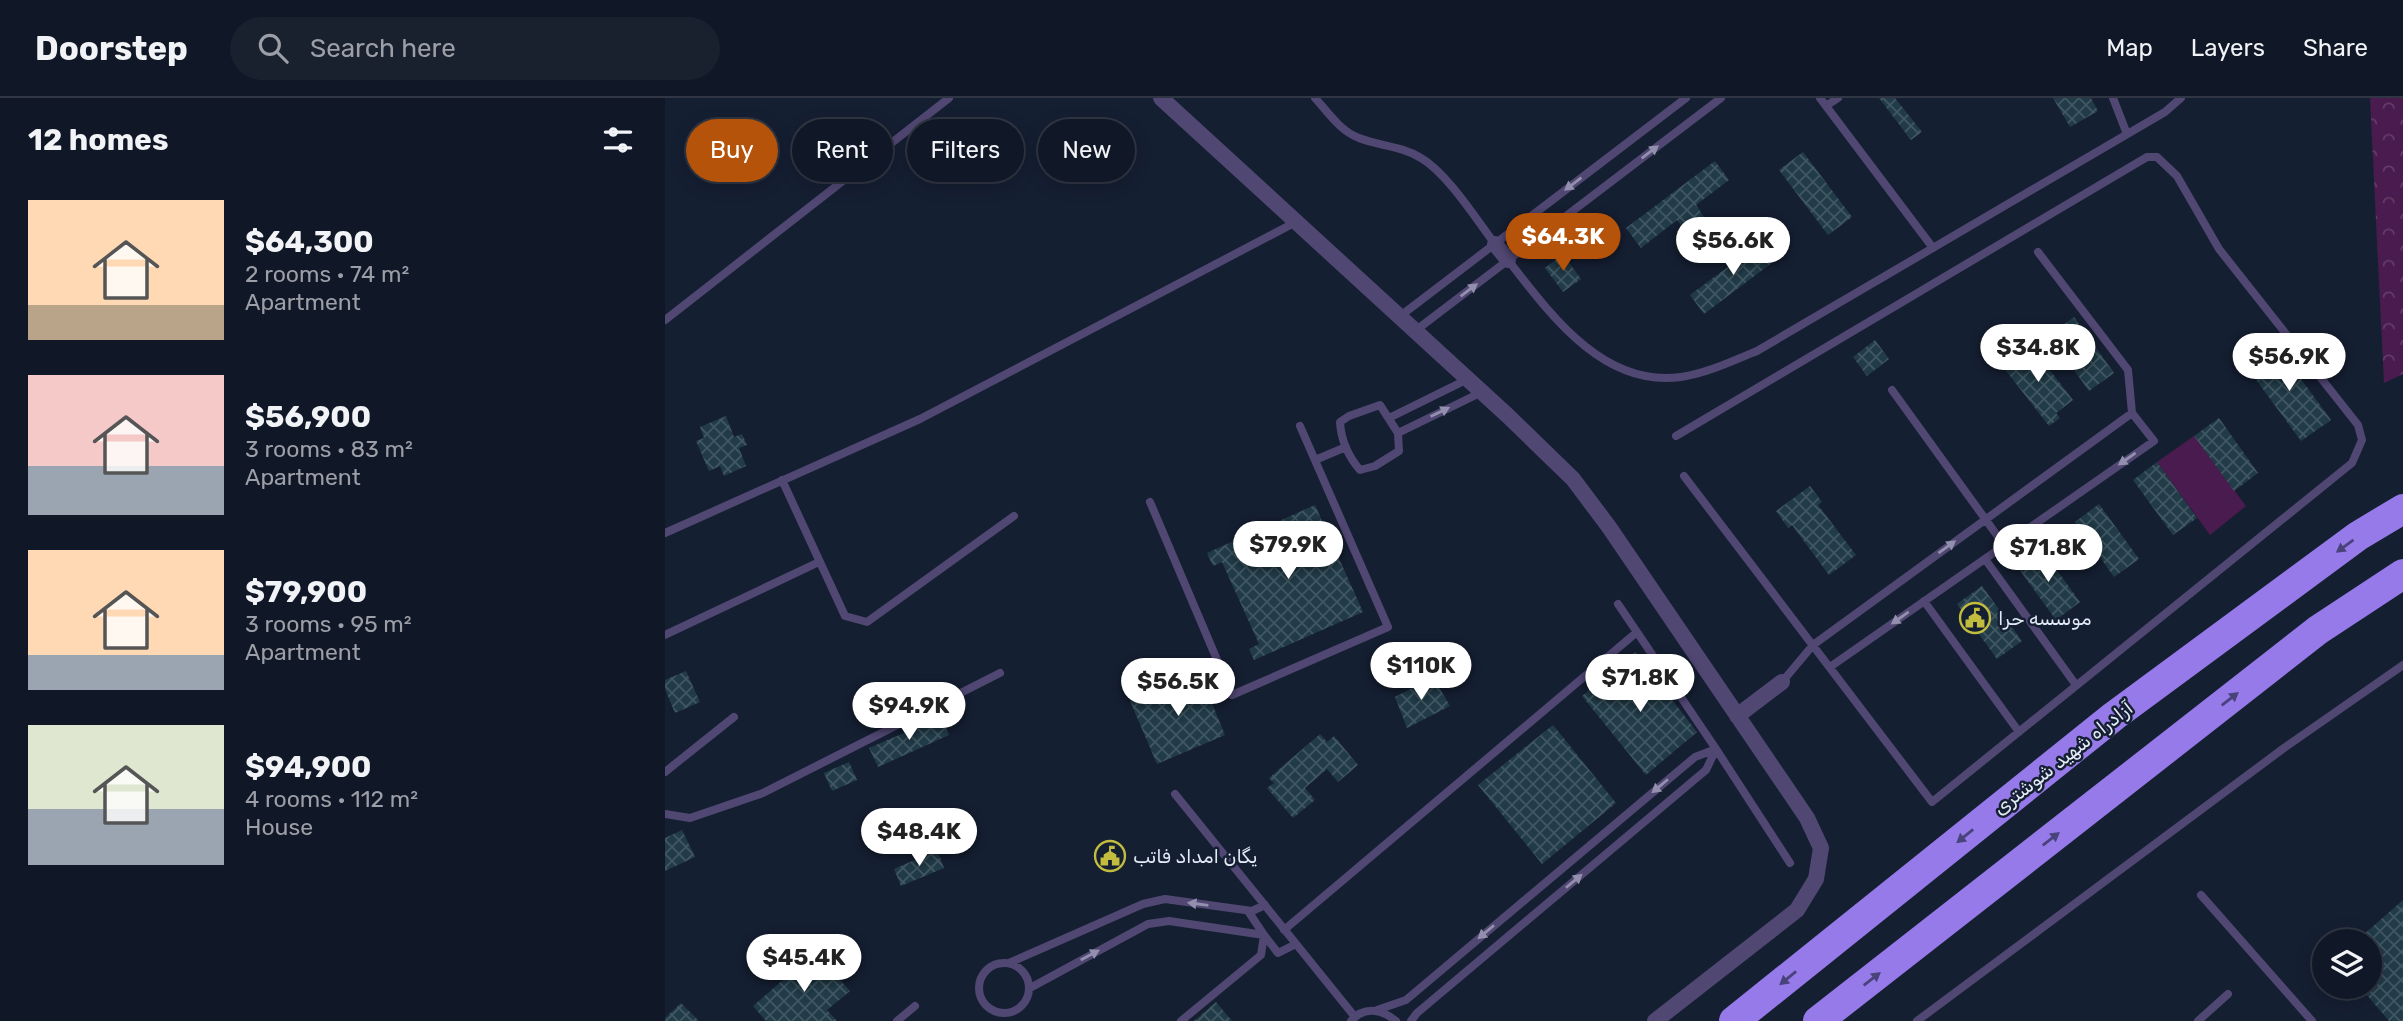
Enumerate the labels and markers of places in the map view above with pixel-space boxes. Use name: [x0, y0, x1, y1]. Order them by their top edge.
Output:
pin: $64.3K: [1506, 214, 1620, 273]
pin: $56.6K: [1676, 218, 1790, 277]
pin: $34.8K: [1981, 324, 2095, 384]
pin: $56.9K: [2232, 334, 2346, 393]
pin: $79.9K: [1231, 522, 1345, 581]
pin: $71.8K: [1991, 524, 2105, 584]
public building icon: موسسه حرا: [1958, 601, 1992, 635]
place label: موسسه حرا: [1998, 607, 2091, 630]
pin: $110K: [1372, 642, 1470, 702]
pin: $71.8K: [1583, 654, 1697, 714]
pin: $56.5K: [1121, 658, 1235, 718]
pin: $94.9K: [852, 682, 966, 742]
pin: $48.4K: [862, 808, 976, 868]
public building icon: یگان امداد فاتب: [1093, 839, 1127, 873]
place label: یگان امداد فاتب: [1133, 845, 1257, 868]
pin: $45.4K: [747, 934, 861, 994]

